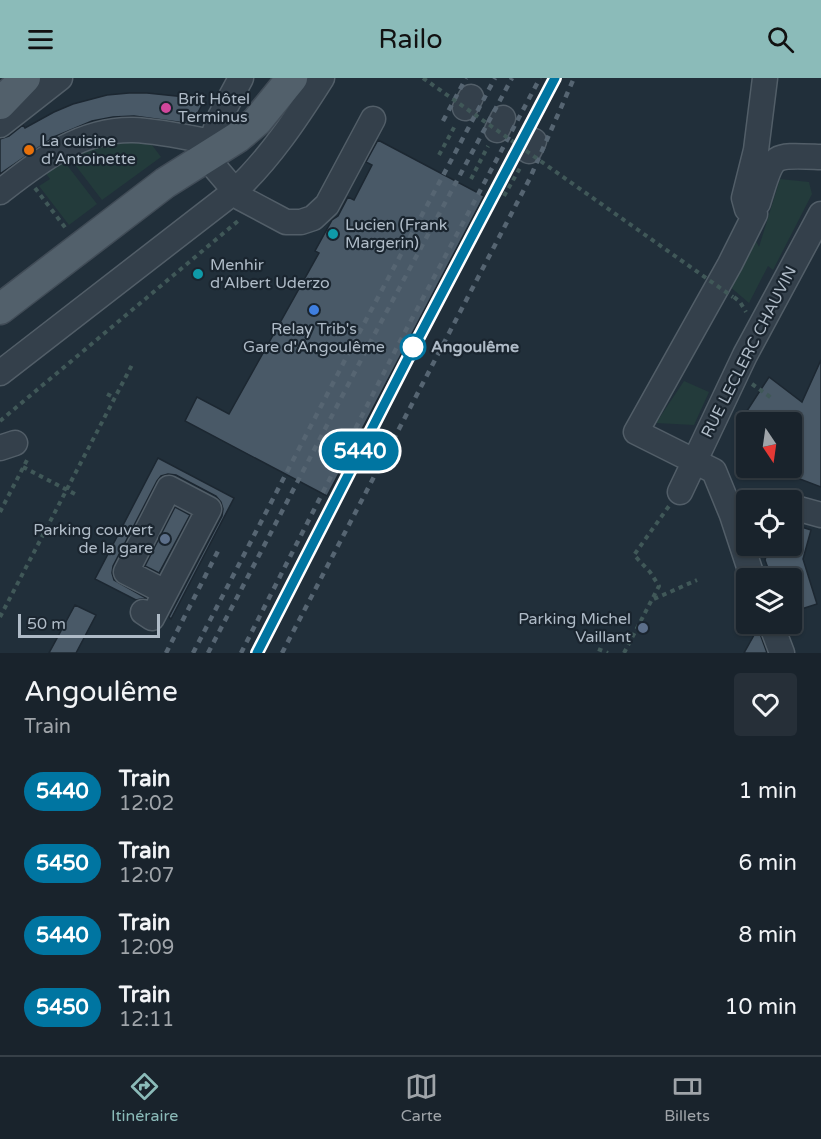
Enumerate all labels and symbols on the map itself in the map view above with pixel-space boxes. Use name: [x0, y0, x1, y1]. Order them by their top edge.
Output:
place label: Brit Hôtel Terminus: [178, 89, 250, 127]
marker: Brit Hôtel Terminus: [159, 101, 173, 115]
place label: La cuisine d'Antoinette: [41, 131, 136, 169]
marker: La cuisine d'Antoinette: [22, 143, 36, 157]
place label: Lucien (Frank Margerin): [345, 215, 448, 253]
marker: Lucien (Frank Margerin): [326, 227, 340, 241]
place label: Menhir d'Albert Uderzo: [210, 255, 330, 293]
street label: RUE LECLERC CHAUVIN: [697, 263, 801, 441]
marker: Menhir d'Albert Uderzo: [191, 267, 205, 281]
marker: Relay Trib's Gare d'Angoulême: [307, 303, 321, 317]
place label: Relay Trib's Gare d'Angoulême: [243, 319, 385, 357]
marker: Angoulême: [400, 334, 426, 360]
place label: Angoulême: [431, 337, 519, 357]
north arrow: [736, 412, 802, 478]
line badge: 5440: [318, 432, 402, 470]
place label: Parking couvert de la gare: [33, 520, 153, 558]
marker: Parking couvert de la gare: [158, 532, 172, 546]
place label: Parking Michel Vaillant: [518, 609, 631, 647]
scale bar: [18, 611, 160, 638]
marker: Parking Michel Vaillant: [636, 621, 650, 635]

